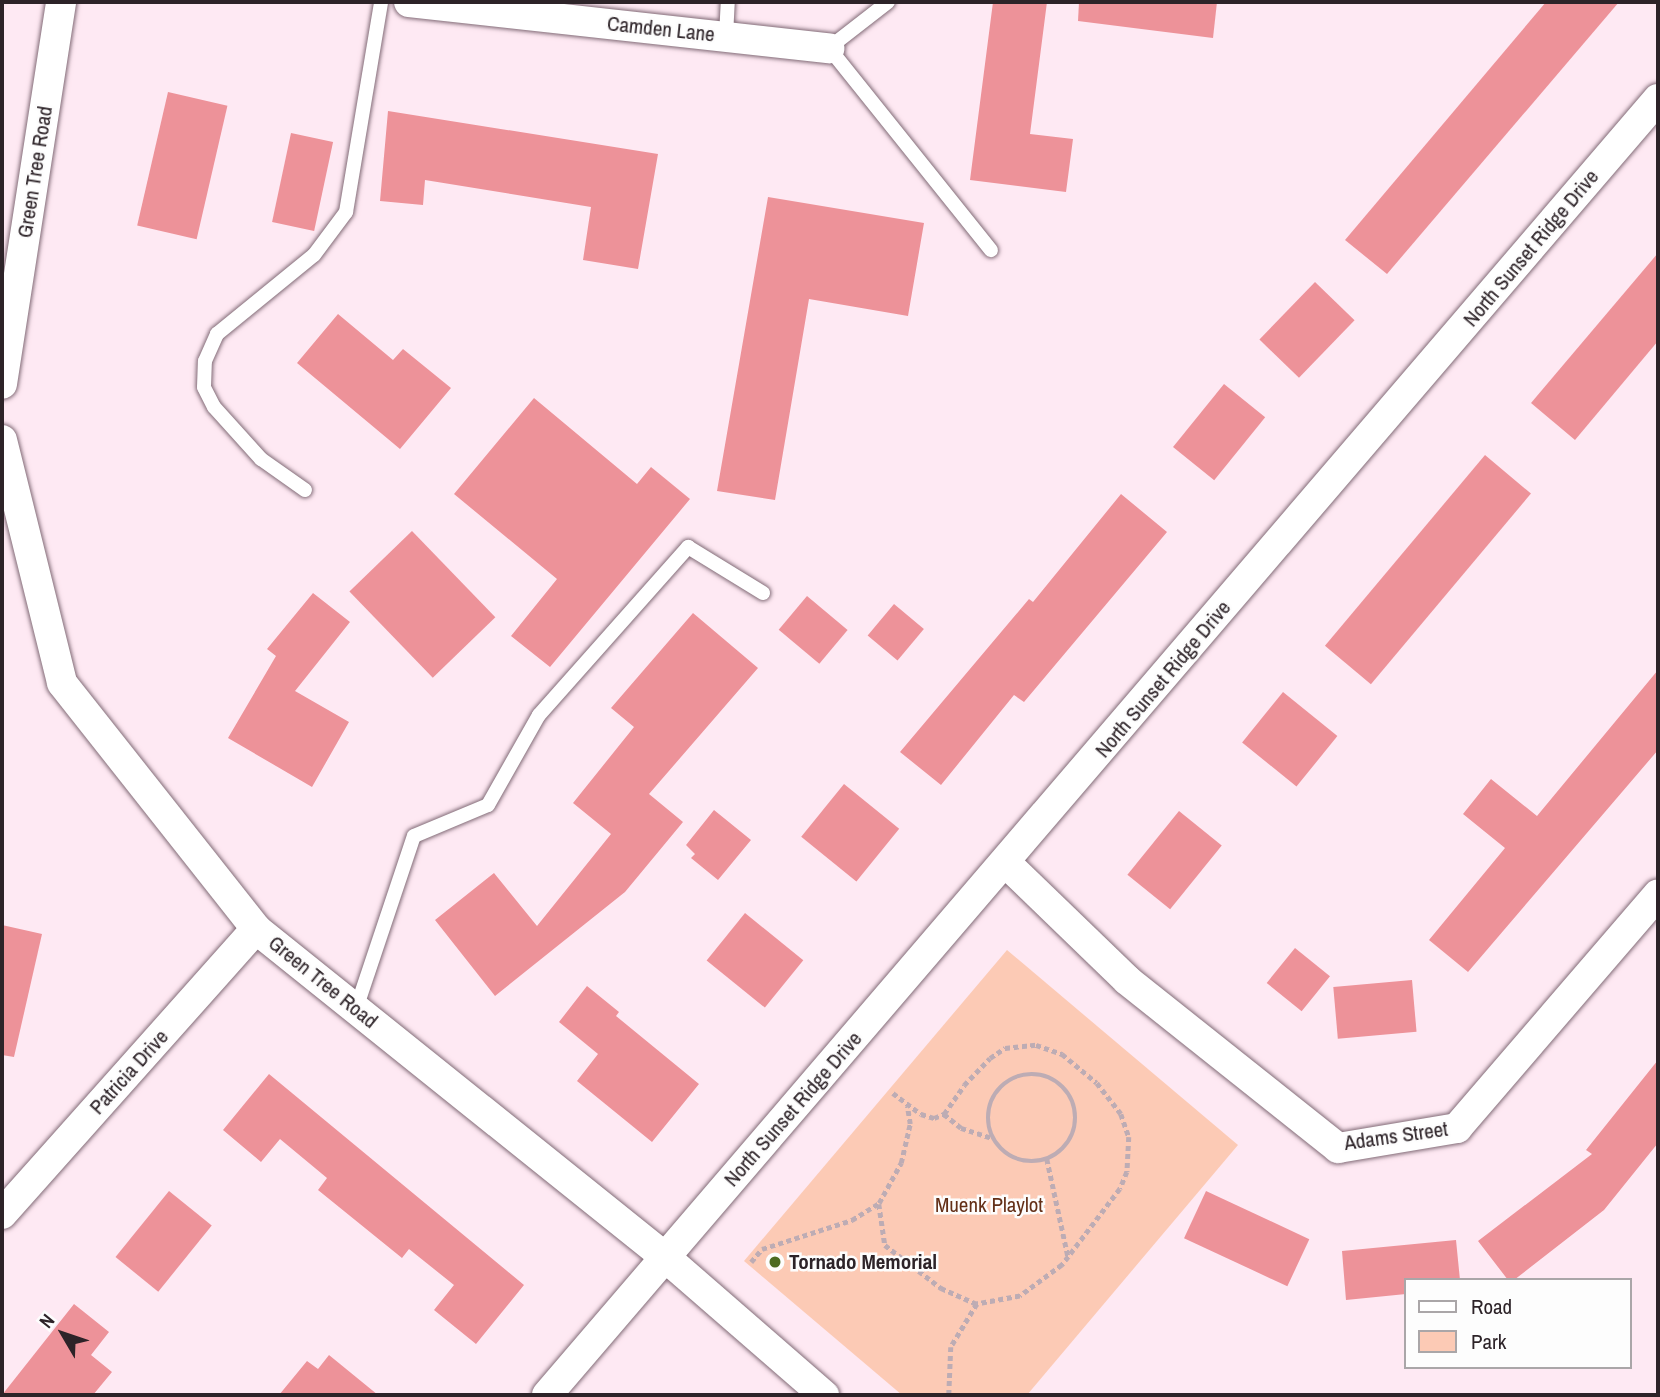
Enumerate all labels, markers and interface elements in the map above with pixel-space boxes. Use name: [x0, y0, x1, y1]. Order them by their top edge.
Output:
street label: Camden Lane: [606, 11, 716, 47]
street label: Green Tree Road: [12, 104, 58, 240]
street label: North Sunset Ridge Drive: [1458, 164, 1604, 332]
street label: North Sunset Ridge Drive: [1090, 595, 1236, 763]
street label: Green Tree Road: [263, 930, 383, 1034]
street label: Patricia Drive: [84, 1024, 174, 1120]
street label: North Sunset Ridge Drive: [719, 1026, 867, 1192]
street label: Adams Street: [1343, 1116, 1449, 1156]
park label: Muenk Playlot: [935, 1192, 1043, 1218]
place label: Tornado Memorial: [789, 1249, 937, 1275]
marker: Tornado Memorial: [767, 1254, 783, 1270]
legend: [1404, 1278, 1632, 1369]
text: Road: [1471, 1292, 1512, 1321]
north arrow: [28, 1299, 98, 1369]
text: N: [33, 1308, 60, 1333]
text: Park: [1471, 1327, 1506, 1356]

